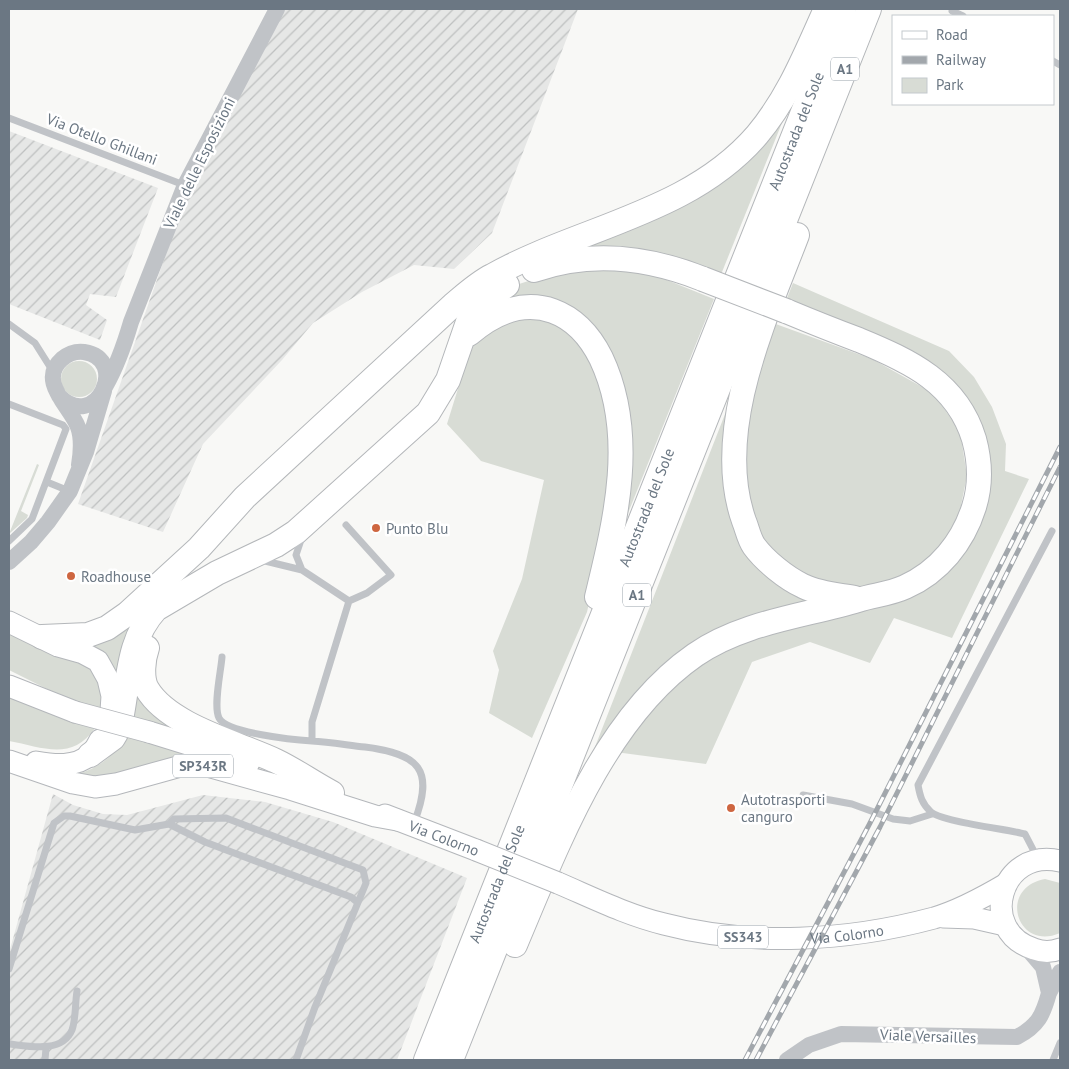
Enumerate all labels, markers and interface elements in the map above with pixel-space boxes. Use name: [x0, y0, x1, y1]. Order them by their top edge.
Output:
legend: [892, 15, 1054, 105]
text: Road: [936, 25, 968, 44]
text: Railway: [936, 50, 986, 69]
road number: A1: [831, 58, 859, 80]
street label: Autostrada del Sole: [764, 69, 828, 193]
text: Park: [936, 75, 964, 94]
street label: Viale delle Esposizioni: [158, 94, 239, 233]
street label: Via Otello Ghillani: [43, 109, 160, 169]
street label: Autostrada del Sole: [614, 445, 678, 569]
place label: Punto Blu: [386, 519, 448, 538]
marker: Punto Blu: [370, 522, 382, 534]
place label: Roadhouse: [81, 567, 151, 586]
marker: Roadhouse: [65, 570, 77, 582]
road number: A1: [623, 584, 651, 606]
road number: SP343R: [173, 754, 233, 778]
place label: Autotrasporti canguro: [741, 790, 826, 826]
marker: Autotrasporti canguro: [725, 802, 737, 814]
street label: Via Colorno: [405, 816, 482, 860]
street label: Autostrada del Sole: [464, 822, 528, 945]
street label: Via Colorno: [808, 920, 885, 947]
road number: SS343: [718, 926, 768, 949]
street label: Viale Versailles: [879, 1025, 976, 1047]

